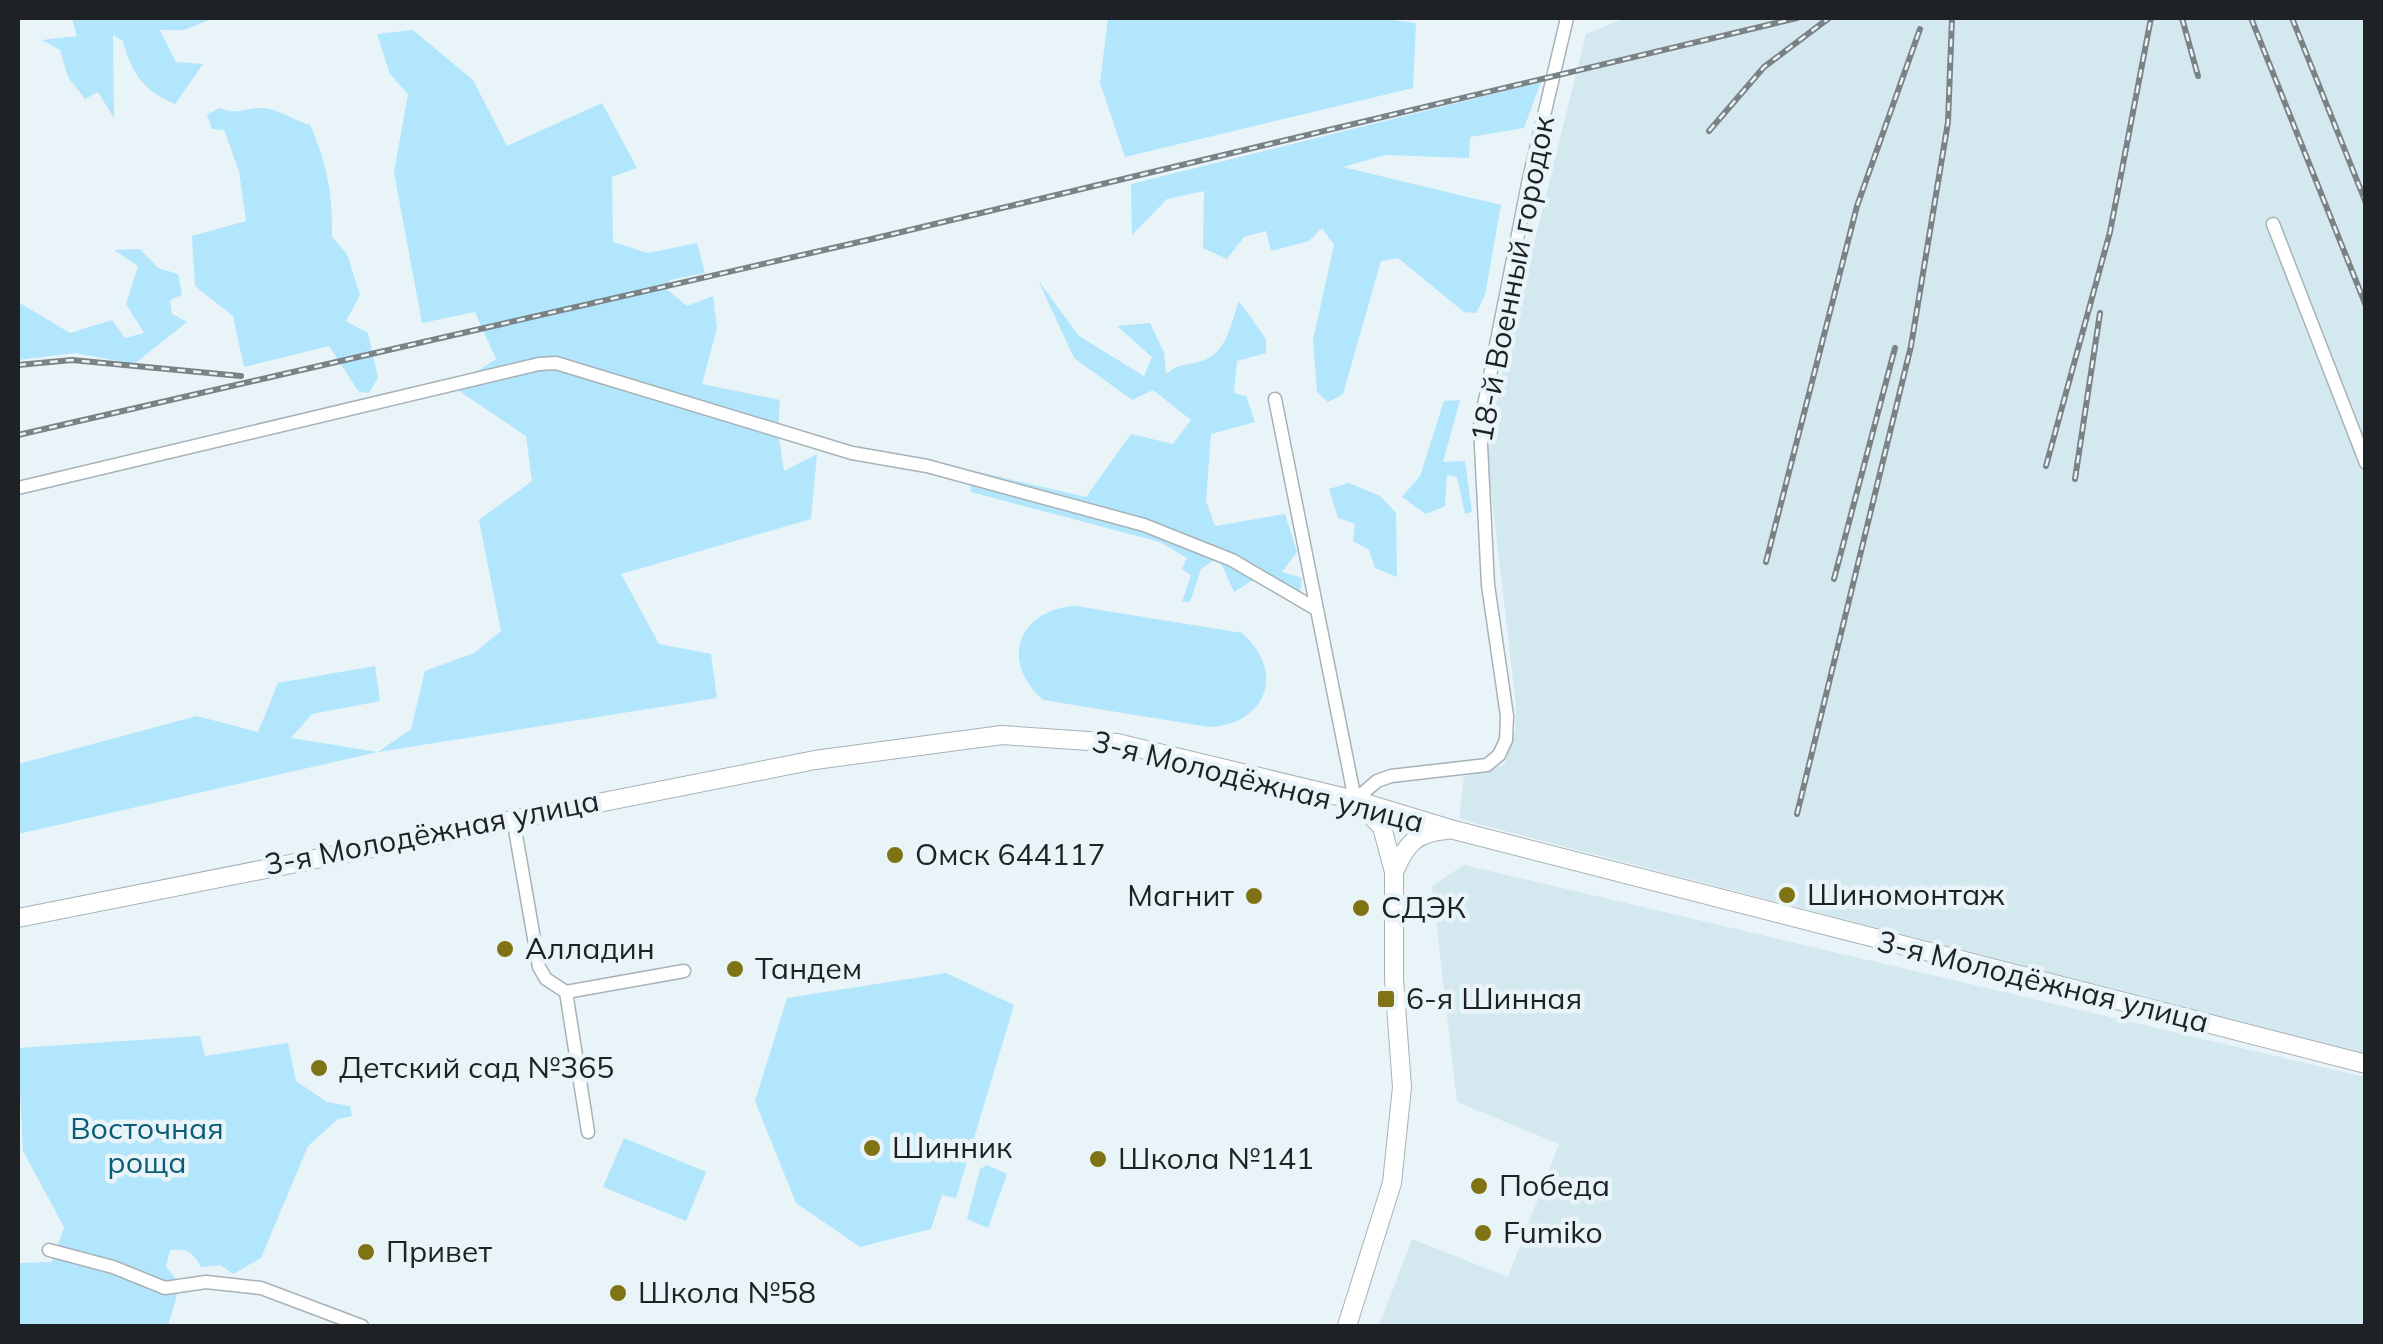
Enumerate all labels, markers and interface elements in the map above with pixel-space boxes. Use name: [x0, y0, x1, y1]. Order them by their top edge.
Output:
street label: 18-й Военный городок: [1462, 112, 1562, 445]
street label: 3-я Молодёжная улица: [1089, 721, 1428, 841]
street label: 3-я Молодёжная улица: [261, 781, 602, 883]
place label: Омск 644117: [915, 835, 1105, 873]
marker: Омск 644117: [884, 844, 906, 866]
place label: Шиномонтаж: [1807, 875, 2005, 913]
place label: Магнит: [1127, 876, 1234, 914]
marker: Шиномонтаж: [1776, 884, 1798, 906]
marker: Магнит: [1243, 885, 1265, 907]
place label: СДЭК: [1381, 888, 1466, 926]
marker: СДЭК: [1350, 897, 1372, 919]
street label: 3-я Молодёжная улица: [1874, 921, 2213, 1041]
place label: Алладин: [525, 929, 655, 967]
marker: Алладин: [494, 938, 516, 960]
place label: Тандем: [755, 949, 862, 987]
marker: Тандем: [724, 958, 746, 980]
place label: 6-я Шинная: [1406, 979, 1582, 1017]
marker: 6-я Шинная: [1375, 988, 1397, 1010]
place label: Детский сад №365: [339, 1048, 614, 1086]
marker: Детский сад №365: [308, 1057, 330, 1079]
park label: Восточная роща: [70, 1109, 224, 1181]
place label: Шинник: [892, 1128, 1013, 1166]
marker: Шинник: [861, 1137, 883, 1159]
place label: Школа №141: [1118, 1139, 1314, 1177]
marker: Школа №141: [1087, 1148, 1109, 1170]
place label: Победа: [1499, 1166, 1610, 1204]
marker: Победа: [1468, 1175, 1490, 1197]
place label: Fumiko: [1503, 1213, 1603, 1251]
marker: Fumiko: [1472, 1222, 1494, 1244]
place label: Привет: [386, 1232, 492, 1270]
marker: Привет: [355, 1241, 377, 1263]
place label: Школа №58: [638, 1273, 816, 1311]
marker: Школа №58: [607, 1282, 629, 1304]

